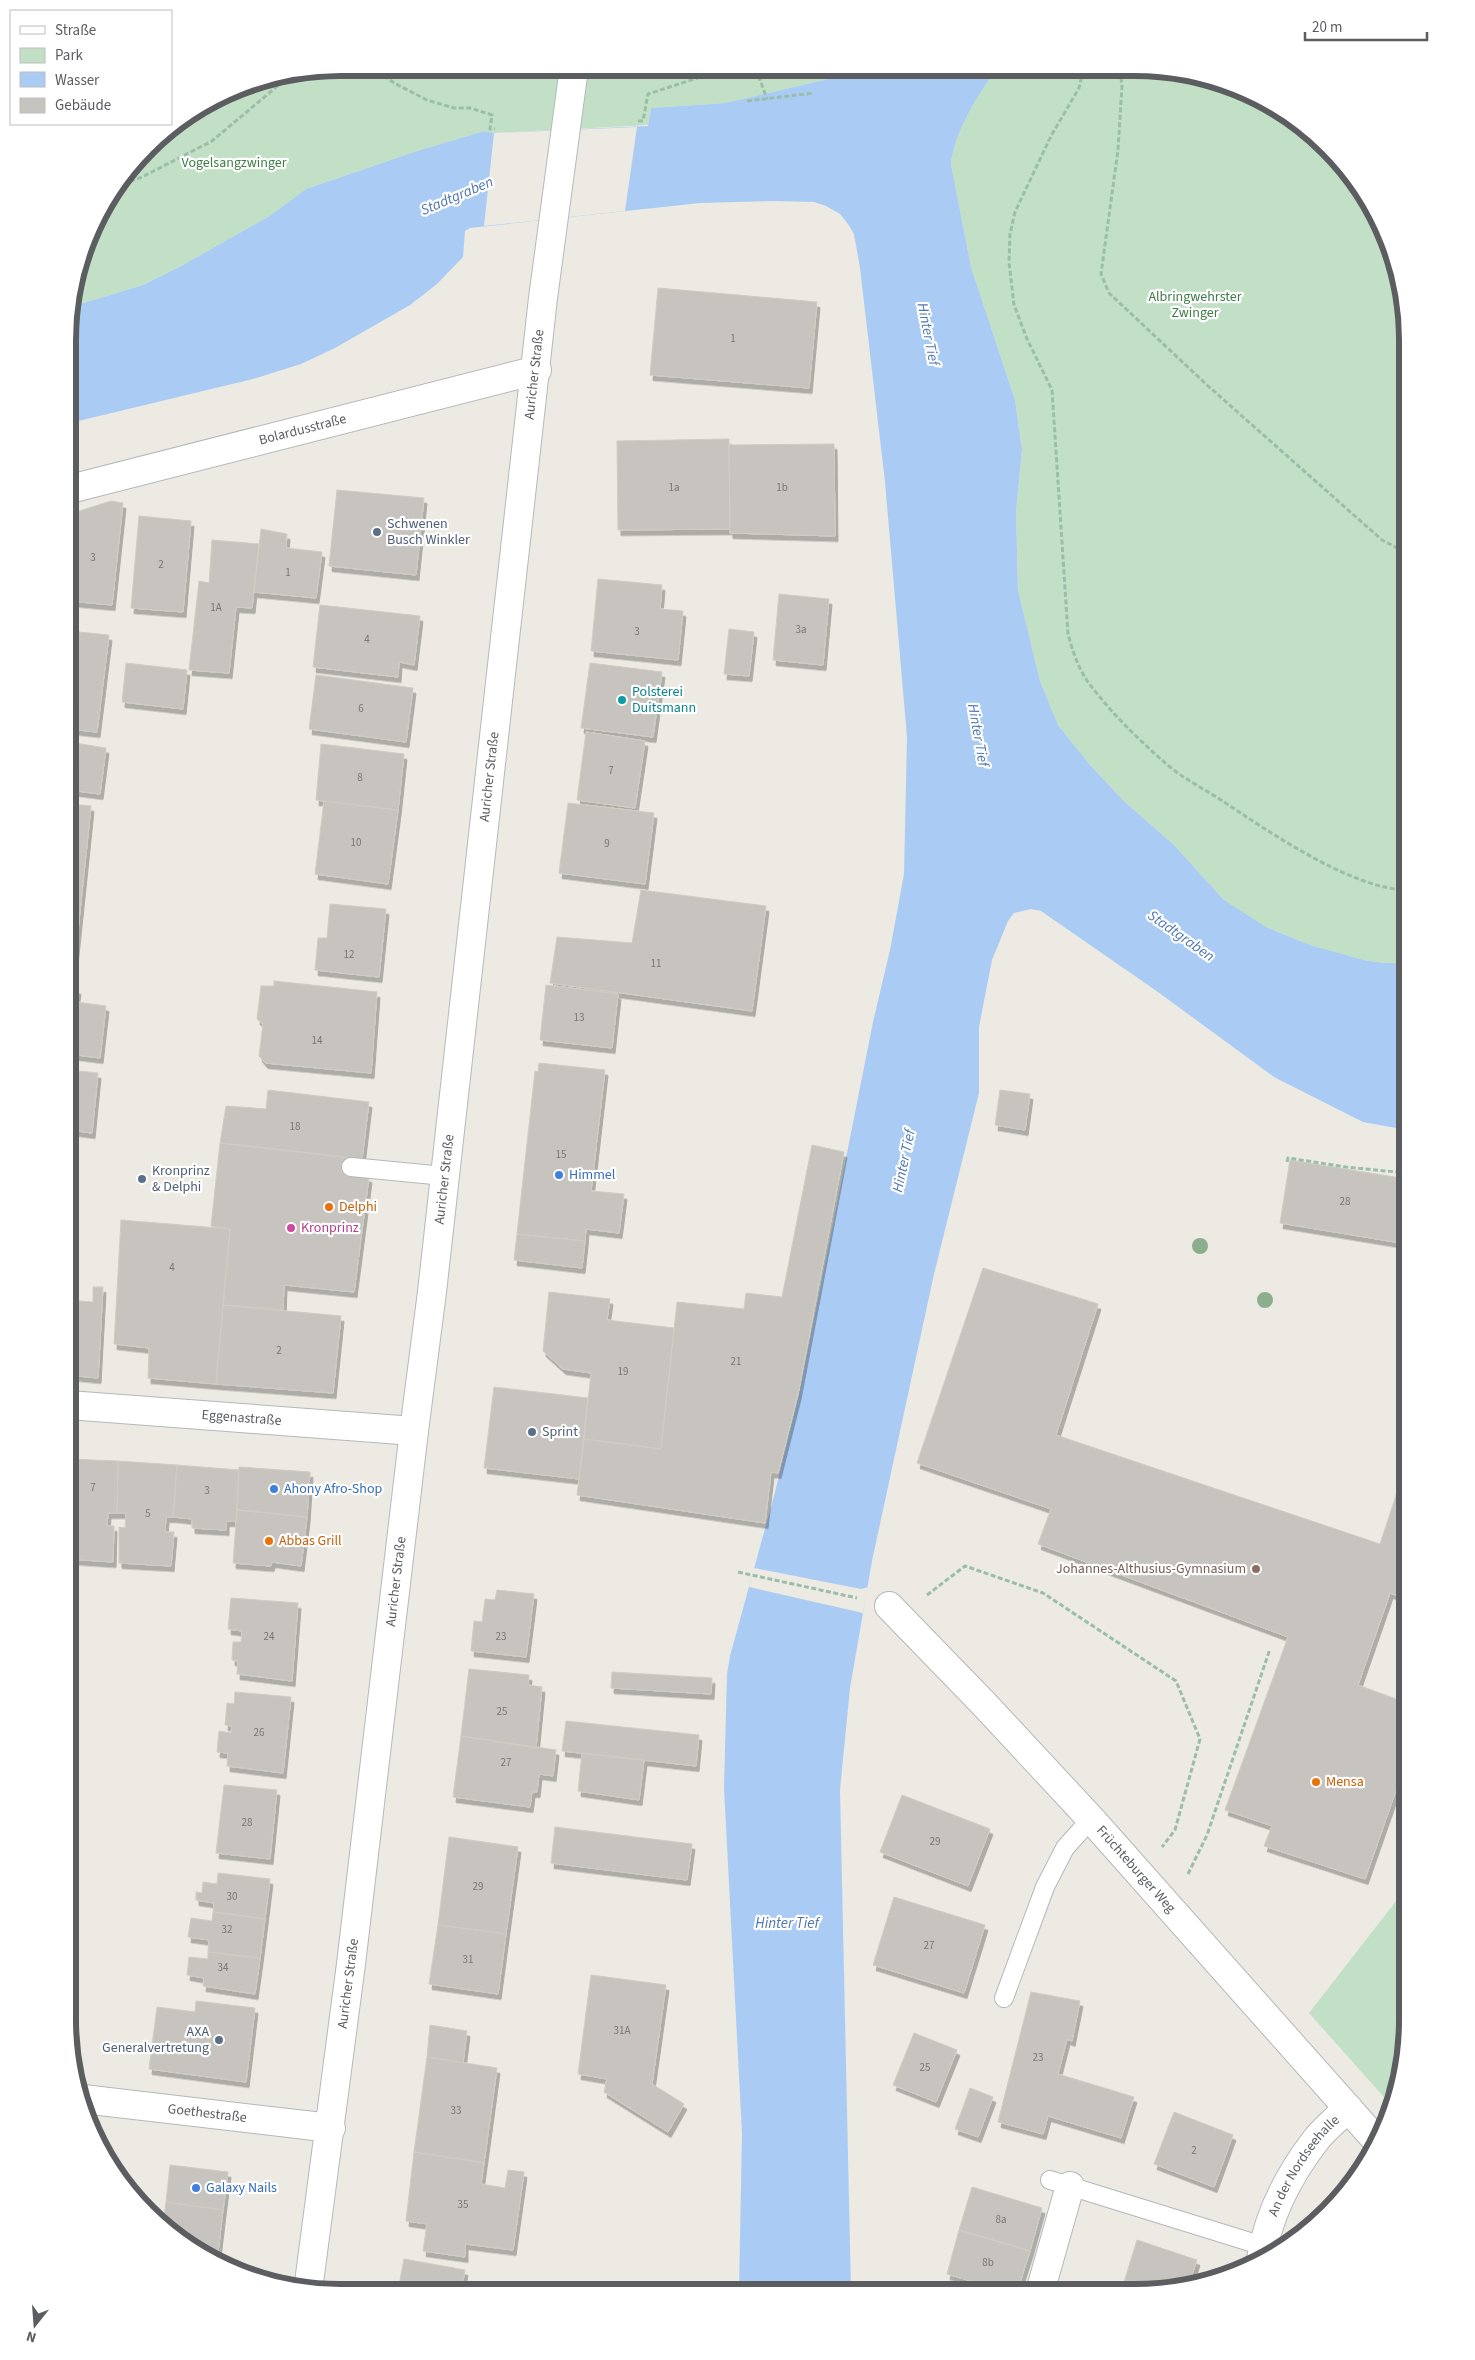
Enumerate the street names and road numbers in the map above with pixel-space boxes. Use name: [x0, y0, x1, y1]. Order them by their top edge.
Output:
street label: Auricher Straße: [520, 328, 549, 421]
street label: Bolardusstraße: [257, 409, 348, 450]
street label: Auricher Straße: [475, 731, 504, 823]
street label: Auricher Straße: [430, 1133, 460, 1226]
street label: Eggenastraße: [201, 1405, 282, 1431]
street label: Auricher Straße: [381, 1535, 411, 1628]
street label: Früchteburger Weg: [1091, 1821, 1180, 1918]
street label: Auricher Straße: [333, 1937, 364, 2030]
street label: Goethestraße: [167, 2099, 248, 2128]
street label: An der Nordseehalle: [1263, 2111, 1344, 2219]

